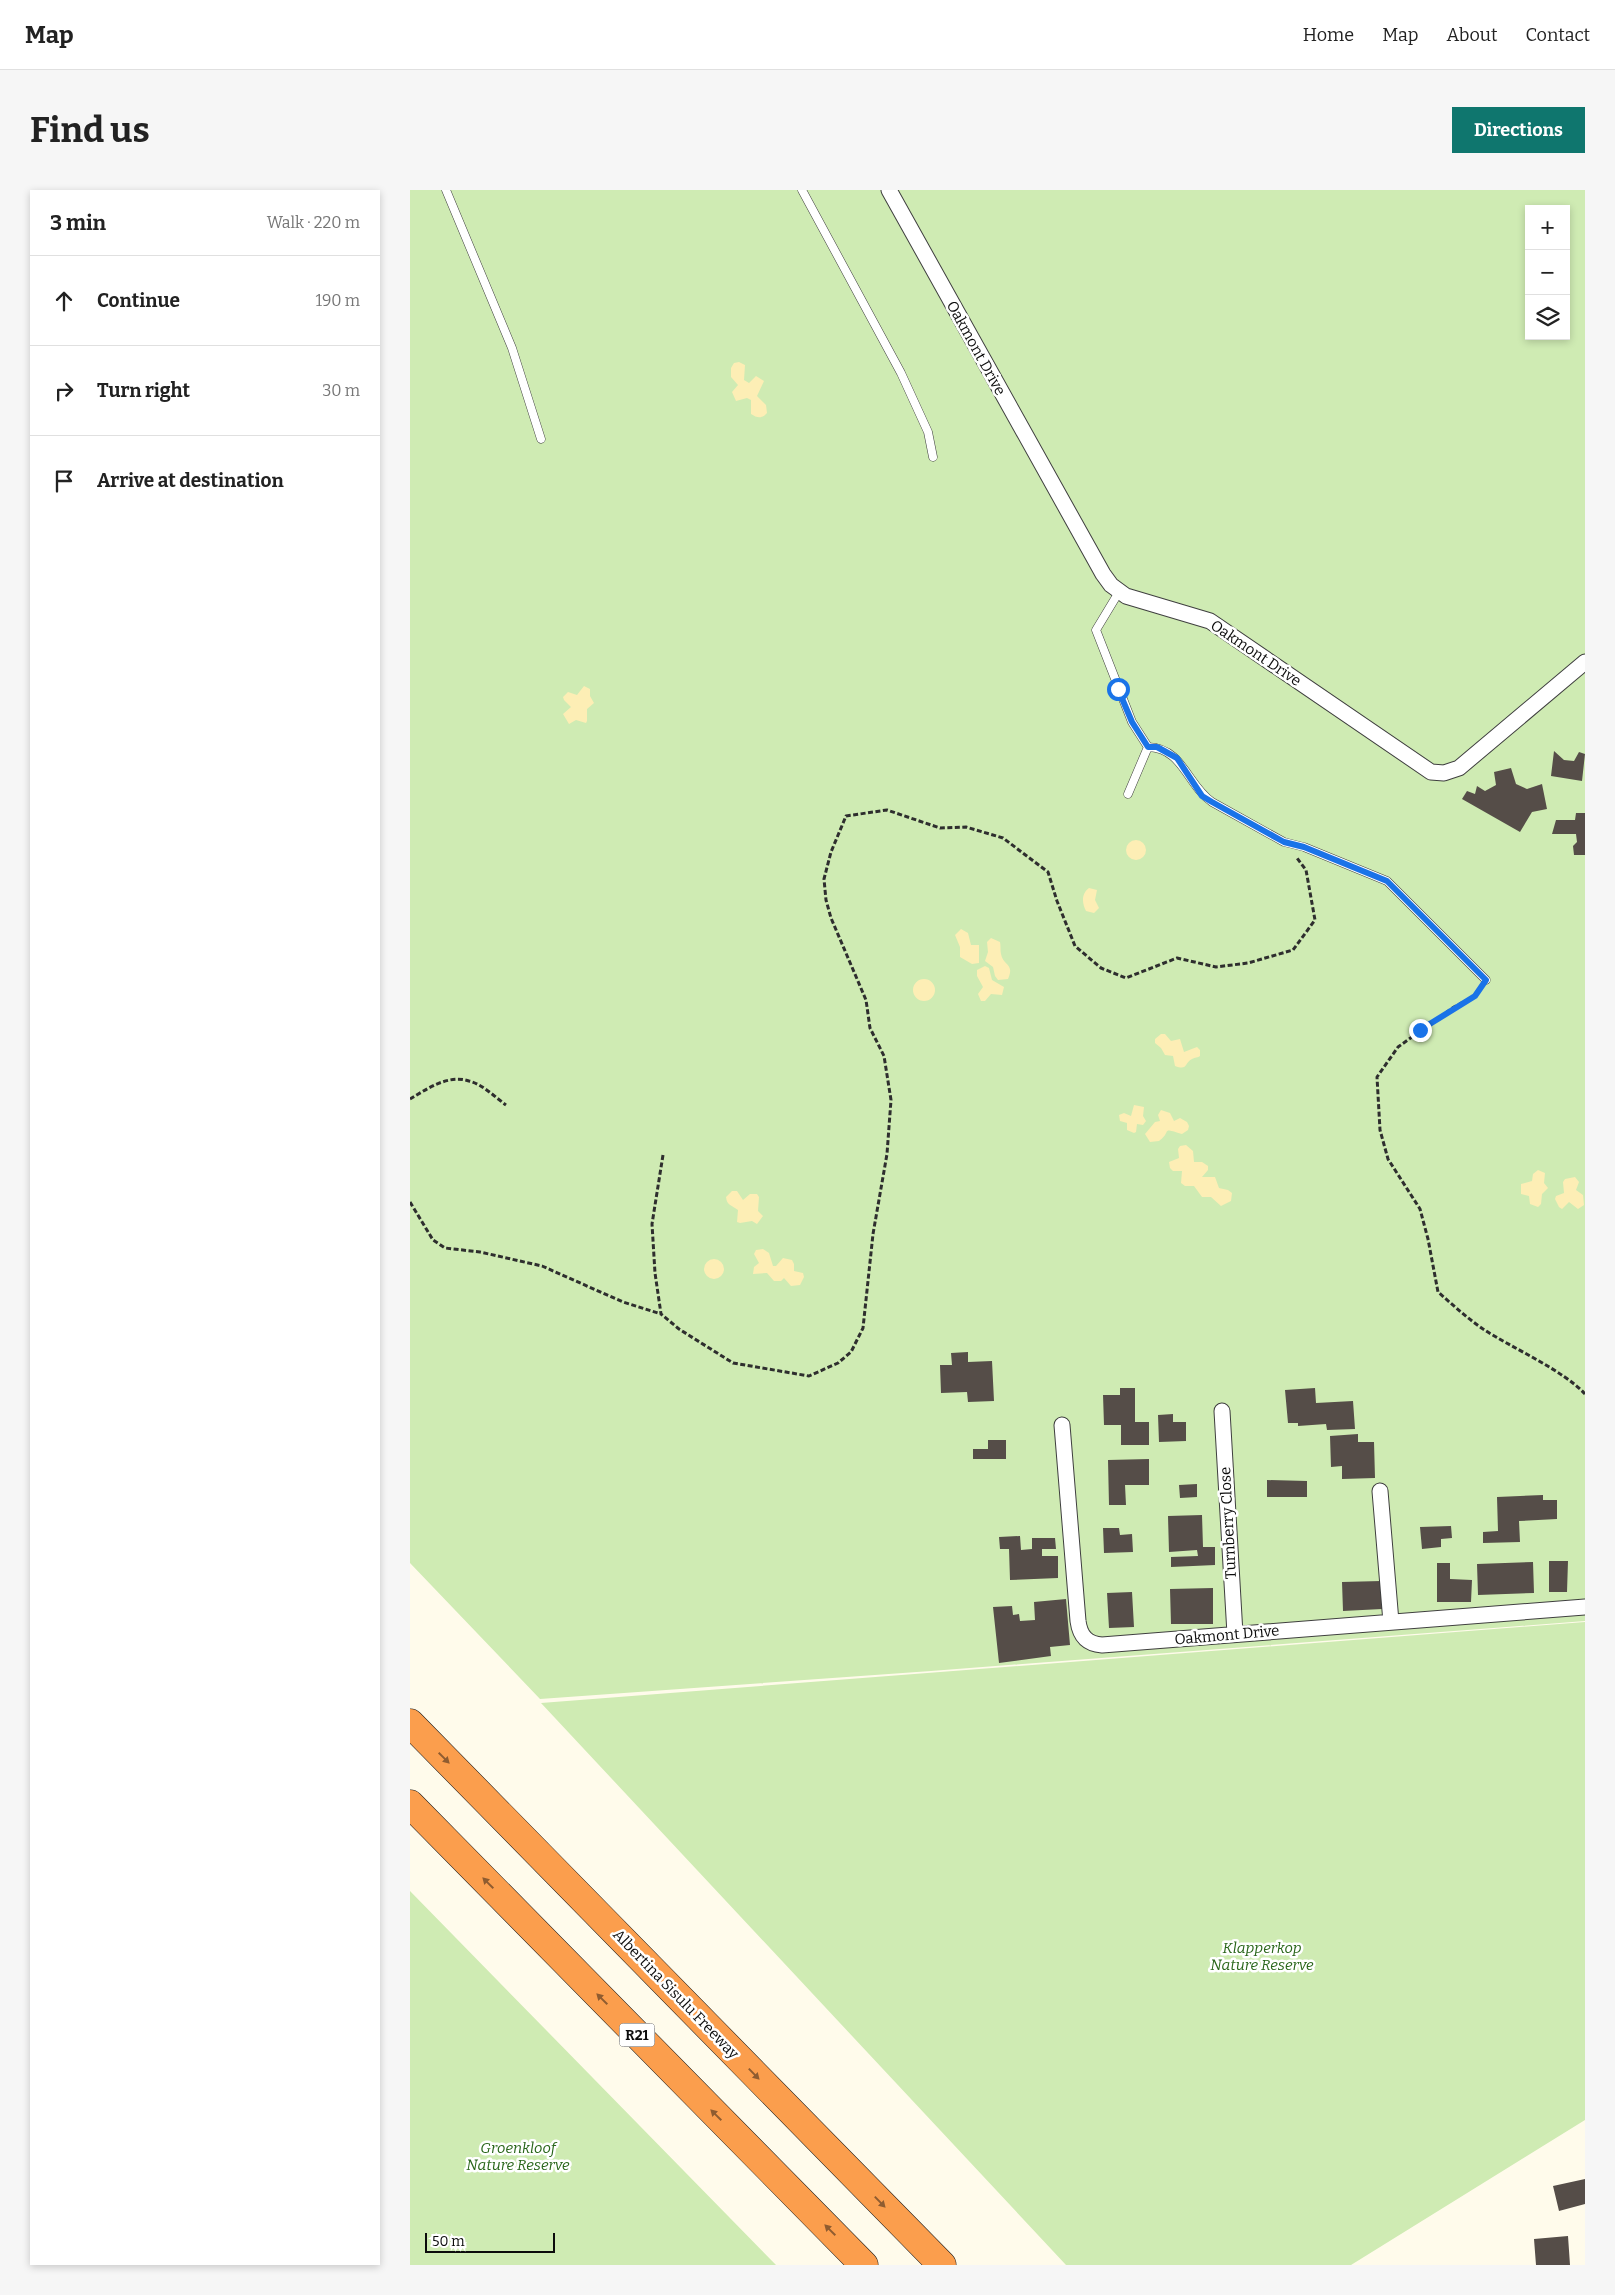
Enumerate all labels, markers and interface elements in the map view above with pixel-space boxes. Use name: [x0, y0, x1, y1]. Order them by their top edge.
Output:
text: Map: [25, 21, 74, 49]
text: Home: [1303, 24, 1354, 46]
text: Map: [1382, 24, 1418, 46]
text: About: [1446, 24, 1497, 46]
text: Contact: [1525, 24, 1590, 46]
button: Directions: [1452, 107, 1585, 153]
text: Find us: [30, 109, 150, 151]
map controls: [1525, 205, 1570, 340]
button: +: [1525, 205, 1570, 250]
text: 3 min: [50, 210, 106, 236]
text: Walk · 220 m: [267, 213, 360, 232]
button: −: [1525, 250, 1570, 295]
icon: ahead: [50, 287, 78, 315]
text: Continue: [97, 289, 180, 312]
text: 190 m: [315, 291, 360, 310]
button: layers: [1525, 295, 1570, 340]
street label: Oakmont Drive: [943, 298, 1009, 398]
icon: right: [50, 377, 78, 405]
text: Turn right: [97, 379, 190, 402]
text: 30 m: [322, 381, 360, 400]
icon: arrive: [50, 467, 78, 495]
text: Arrive at destination: [97, 469, 284, 492]
street label: Oakmont Drive: [1207, 616, 1305, 690]
route start: [1107, 678, 1130, 701]
route end: [1409, 1019, 1432, 1042]
street label: Turnberry Close: [1216, 1466, 1240, 1580]
street label: Oakmont Drive: [1174, 1621, 1280, 1649]
one-way arrow: [438, 1752, 450, 1764]
one-way arrow: [482, 1877, 494, 1889]
street label: Albertina Sisulu Freeway: [609, 1926, 743, 2062]
park label: Klapperkop Nature Reserve: [1210, 1939, 1314, 1974]
one-way arrow: [596, 1993, 608, 2005]
road number: R21: [620, 2024, 654, 2046]
one-way arrow: [748, 2067, 760, 2079]
one-way arrow: [710, 2109, 722, 2121]
park label: Groenkloof Nature Reserve: [466, 2139, 570, 2174]
one-way arrow: [874, 2196, 886, 2208]
one-way arrow: [824, 2225, 836, 2237]
scale bar: [425, 2230, 555, 2253]
text: 50 m: [432, 2233, 465, 2250]

